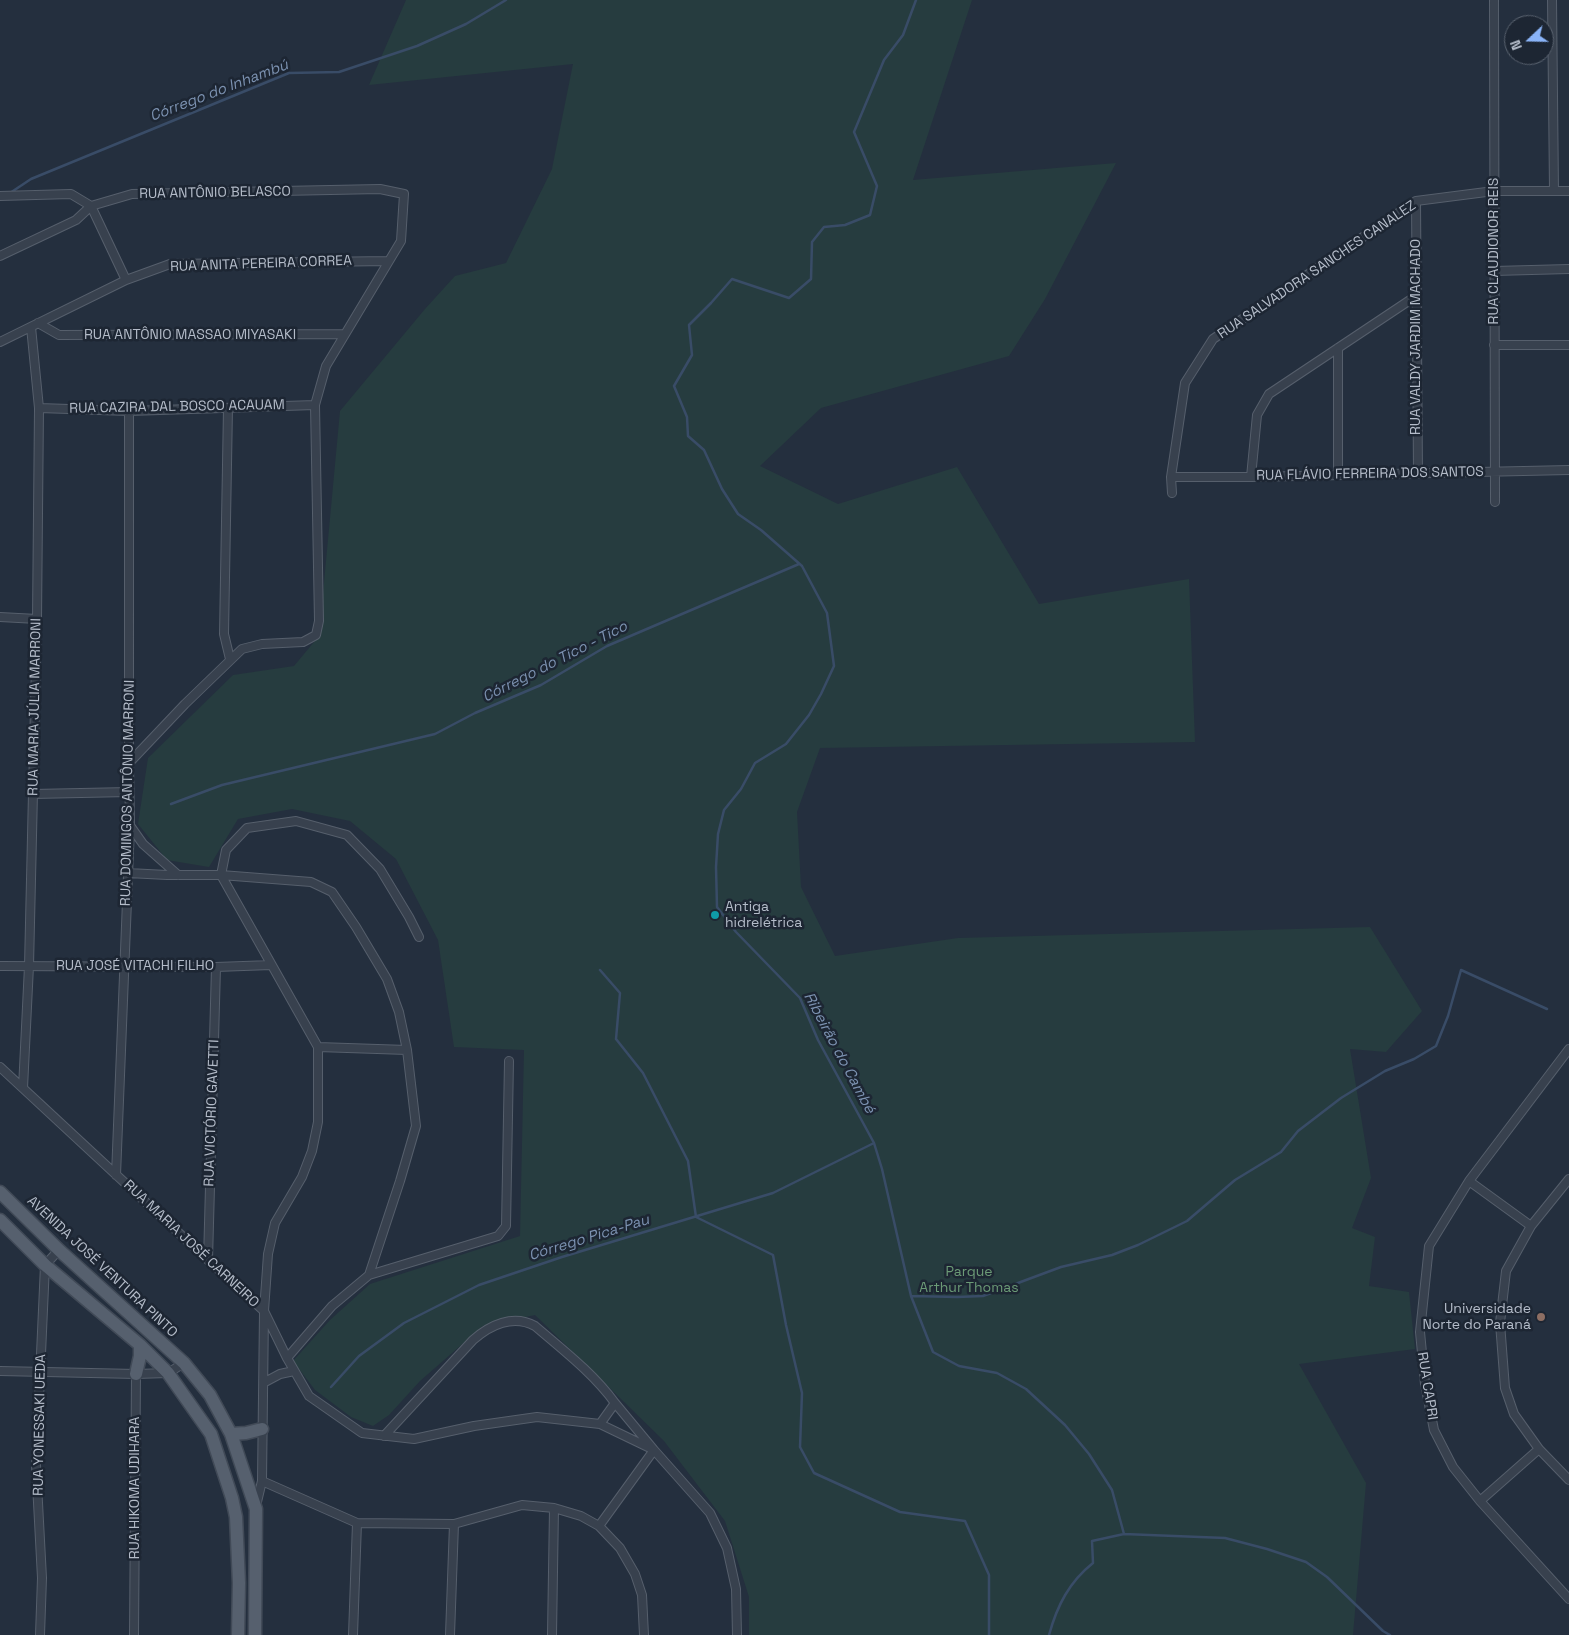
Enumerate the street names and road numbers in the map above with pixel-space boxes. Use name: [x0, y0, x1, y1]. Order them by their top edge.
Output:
street label: RUA CLAUDIONOR REIS: [1486, 178, 1502, 324]
street label: RUA ANTÔNIO BELASCO: [139, 183, 291, 203]
street label: RUA SALVADORA SANCHES CANALEZ: [1215, 197, 1419, 343]
street label: RUA VALDY JARDIM MACHADO: [1408, 239, 1424, 435]
street label: RUA ANITA PEREIRA CORREA: [170, 252, 352, 276]
street label: RUA ANTÔNIO MASSAO MIYASAKI: [84, 327, 296, 343]
street label: RUA CAZIRA DAL BOSCO ACAUAM: [69, 397, 285, 417]
street label: RUA FLÁVIO FERREIRA DOS SANTOS: [1256, 464, 1484, 484]
street label: RUA MARIA JÚLIA MARRONI: [25, 618, 45, 796]
street label: RUA DOMINGOS ANTÔNIO MARRONI: [118, 680, 138, 906]
street label: RUA JOSÉ VITACHI FILHO: [56, 958, 214, 974]
street label: RUA VICTÓRIO GAVETTI: [201, 1039, 223, 1187]
street label: RUA MARIA JOSÉ CARNEIRO: [120, 1177, 262, 1311]
street label: AVENIDA JOSÉ VENTURA PINTO: [23, 1193, 181, 1341]
street label: RUA CAPRI: [1413, 1351, 1441, 1421]
street label: RUA YONESSAKI UEDA: [30, 1354, 50, 1496]
street label: RUA HIKOMA UDIHARA: [127, 1417, 143, 1559]

